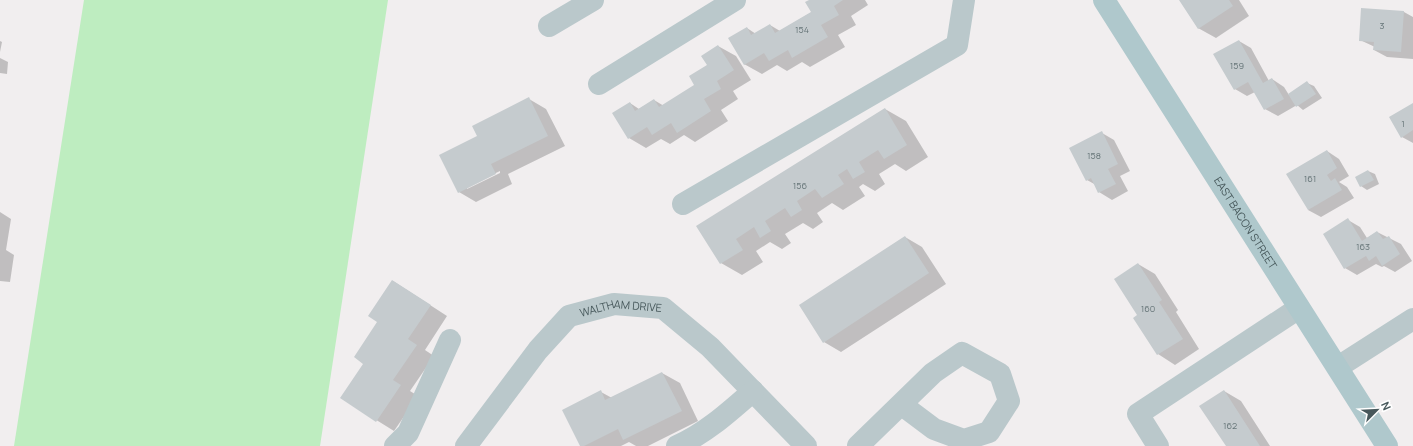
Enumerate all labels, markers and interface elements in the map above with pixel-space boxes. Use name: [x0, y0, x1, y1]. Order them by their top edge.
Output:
house number: 3: [1380, 19, 1385, 32]
house number: 154: [795, 23, 809, 36]
house number: 159: [1230, 59, 1244, 72]
house number: 1: [1401, 117, 1405, 130]
house number: 158: [1087, 149, 1101, 162]
house number: 161: [1304, 172, 1316, 185]
street label: EAST BACON STREET: [1211, 174, 1281, 272]
house number: 156: [793, 179, 808, 192]
house number: 163: [1356, 240, 1370, 253]
street label: WALTHAM DRIVE: [578, 296, 663, 320]
house number: 160: [1141, 302, 1155, 315]
north arrow: [1357, 390, 1397, 430]
text: N: [1378, 399, 1395, 412]
house number: 162: [1223, 419, 1237, 432]

